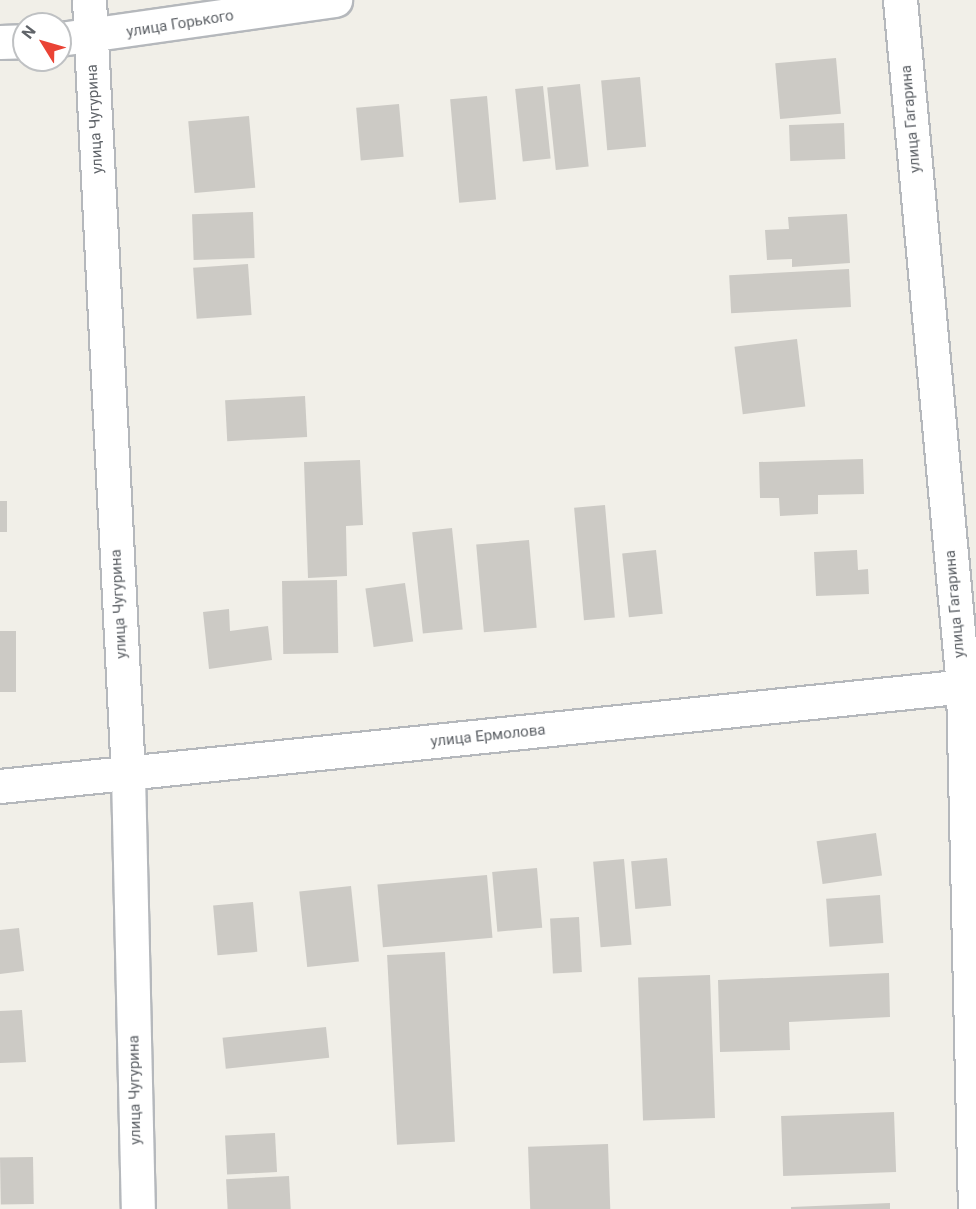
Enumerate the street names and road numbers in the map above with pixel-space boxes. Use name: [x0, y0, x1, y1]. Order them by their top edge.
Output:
street label: улица Горького: [125, 7, 235, 41]
street label: улица Чугурина: [83, 64, 107, 174]
street label: улица Гагарина: [897, 64, 925, 174]
street label: улица Чугурина: [107, 549, 131, 659]
street label: улица Гагарина: [941, 549, 969, 659]
street label: улица Ермолова: [430, 721, 546, 751]
street label: улица Чугурина: [125, 1035, 145, 1145]

